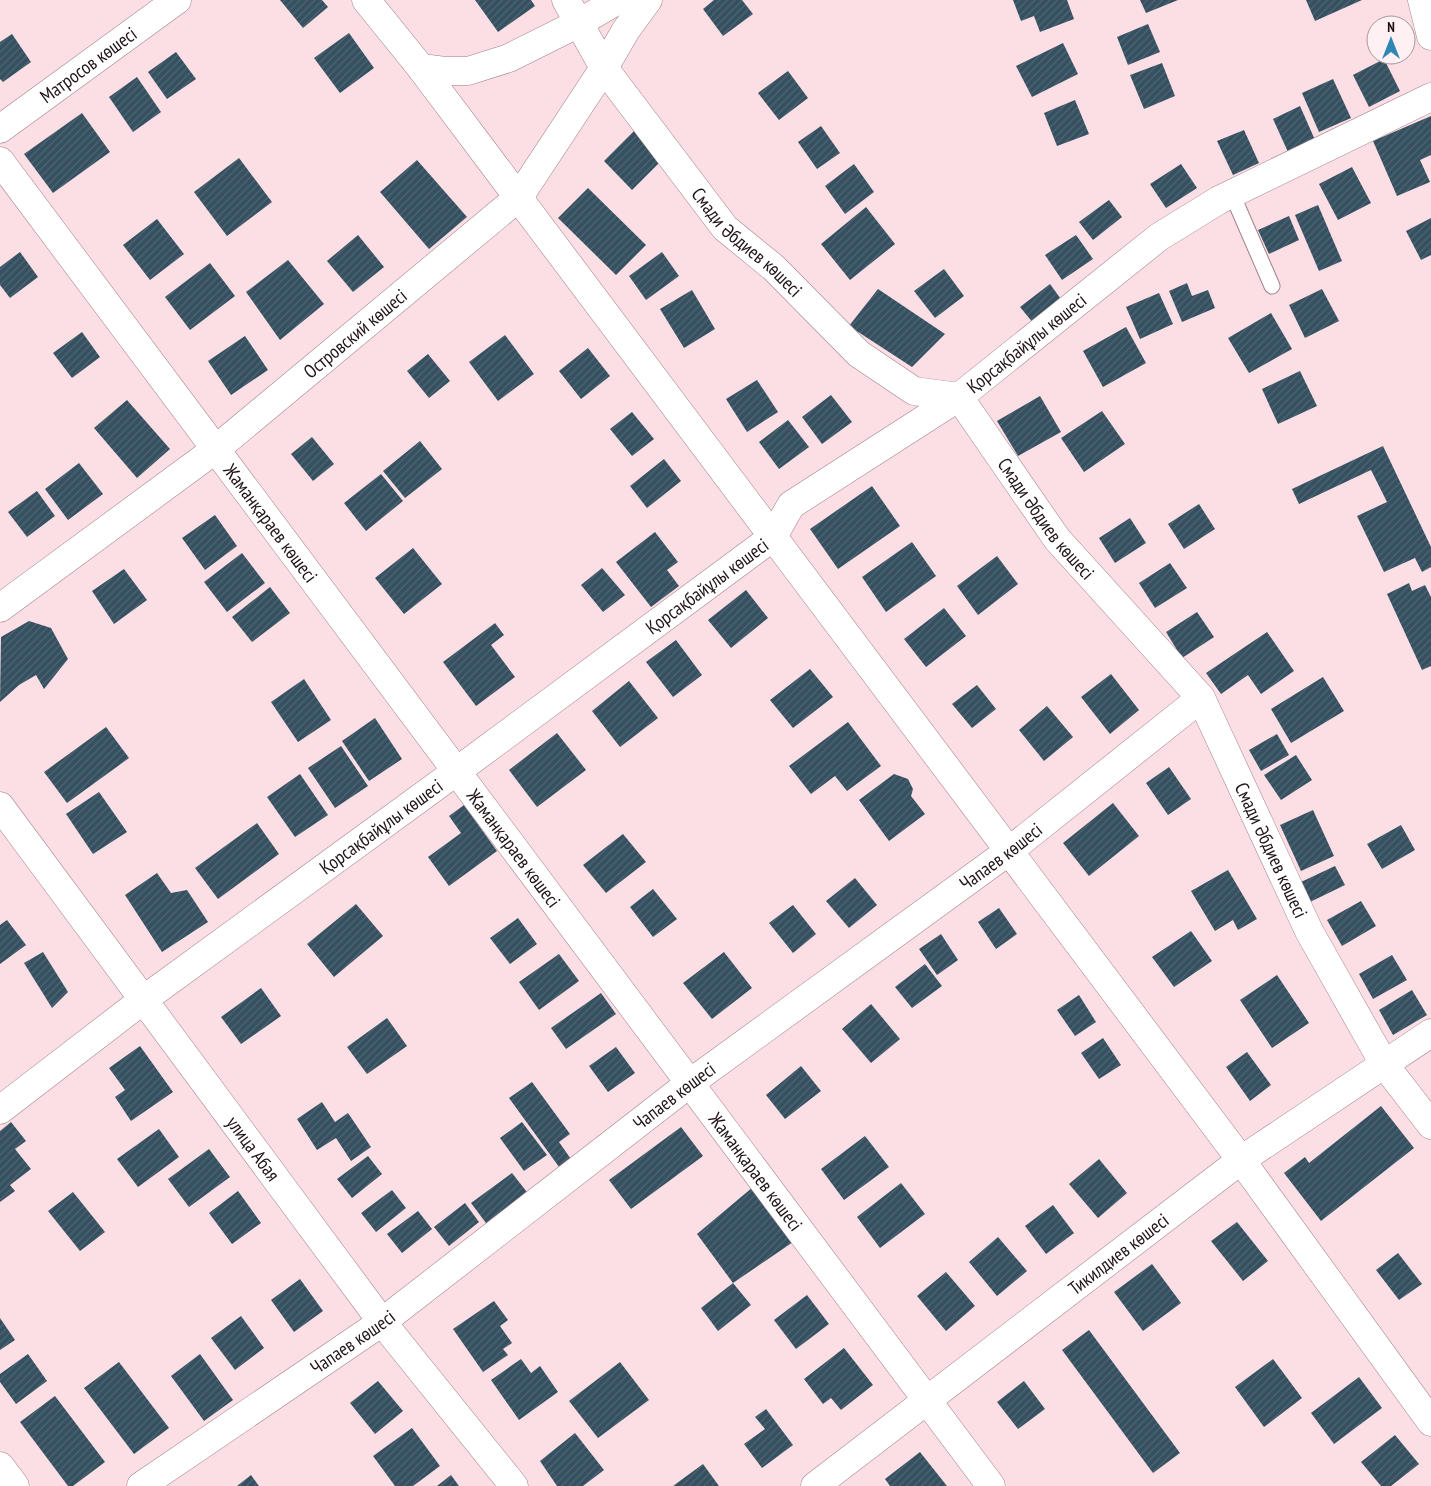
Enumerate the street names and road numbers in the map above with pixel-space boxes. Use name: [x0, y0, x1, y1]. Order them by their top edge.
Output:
street label: Матросов көшесі: [35, 22, 141, 108]
street label: Смади Әбдиев көшесі: [687, 183, 807, 302]
street label: Островский көшесі: [298, 283, 412, 383]
street label: Қорсақбайұлы көшесі: [962, 288, 1091, 398]
street label: Смади Әбдиев көшесі: [993, 453, 1100, 584]
street label: Жаманқараев көшесі: [218, 458, 323, 587]
street label: Қорсақбайұлы көшесі: [641, 533, 773, 639]
street label: Қорсақбайұлы көшесі: [315, 774, 447, 879]
street label: Смади Әбдиев көшесі: [1230, 779, 1313, 922]
street label: Жаманқараев көшесі: [461, 783, 566, 912]
street label: Чапаев көшесі: [955, 817, 1047, 895]
street label: Чапаев көшесі: [628, 1057, 720, 1135]
street label: Жаманқараев көшесі: [703, 1107, 808, 1236]
street label: улица Абая: [222, 1111, 285, 1186]
street label: Тикилдиев көшесі: [1063, 1208, 1173, 1300]
street label: Чапаев көшесі: [306, 1304, 400, 1379]

